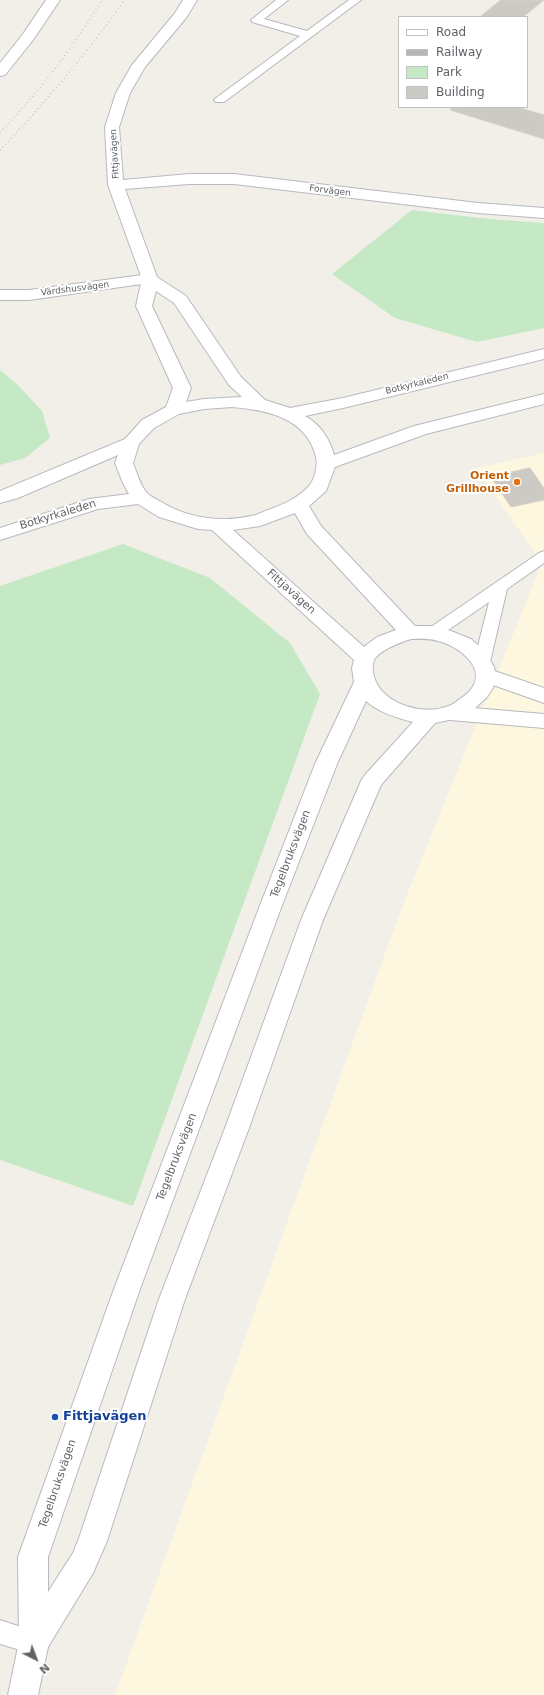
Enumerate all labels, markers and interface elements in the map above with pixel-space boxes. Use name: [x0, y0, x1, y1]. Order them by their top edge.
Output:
legend: [398, 16, 528, 108]
text: Road: [436, 25, 466, 39]
text: Railway: [436, 45, 482, 59]
text: Park: [436, 65, 462, 79]
text: Building: [436, 85, 485, 99]
street label: Fittjavägen: [108, 129, 122, 179]
street label: Forvägen: [309, 183, 351, 199]
street label: Värdshusvägen: [40, 279, 110, 299]
street label: Botkyrkaleden: [384, 371, 450, 397]
place label: Orient Grillhouse: [446, 469, 509, 495]
marker: Orient Grillhouse: [512, 477, 522, 487]
street label: Botkyrkaleden: [18, 497, 98, 533]
street label: Fittjavägen: [264, 567, 318, 617]
street label: Tegelbruksvägen: [268, 808, 314, 900]
street label: Tegelbruksvägen: [154, 1111, 200, 1203]
place label: Fittjavägen: [63, 1409, 147, 1425]
marker: Fittjavägen: [50, 1412, 60, 1422]
street label: Tegelbruksvägen: [37, 1438, 79, 1530]
north arrow: [16, 1639, 56, 1679]
text: N: [37, 1660, 52, 1676]

